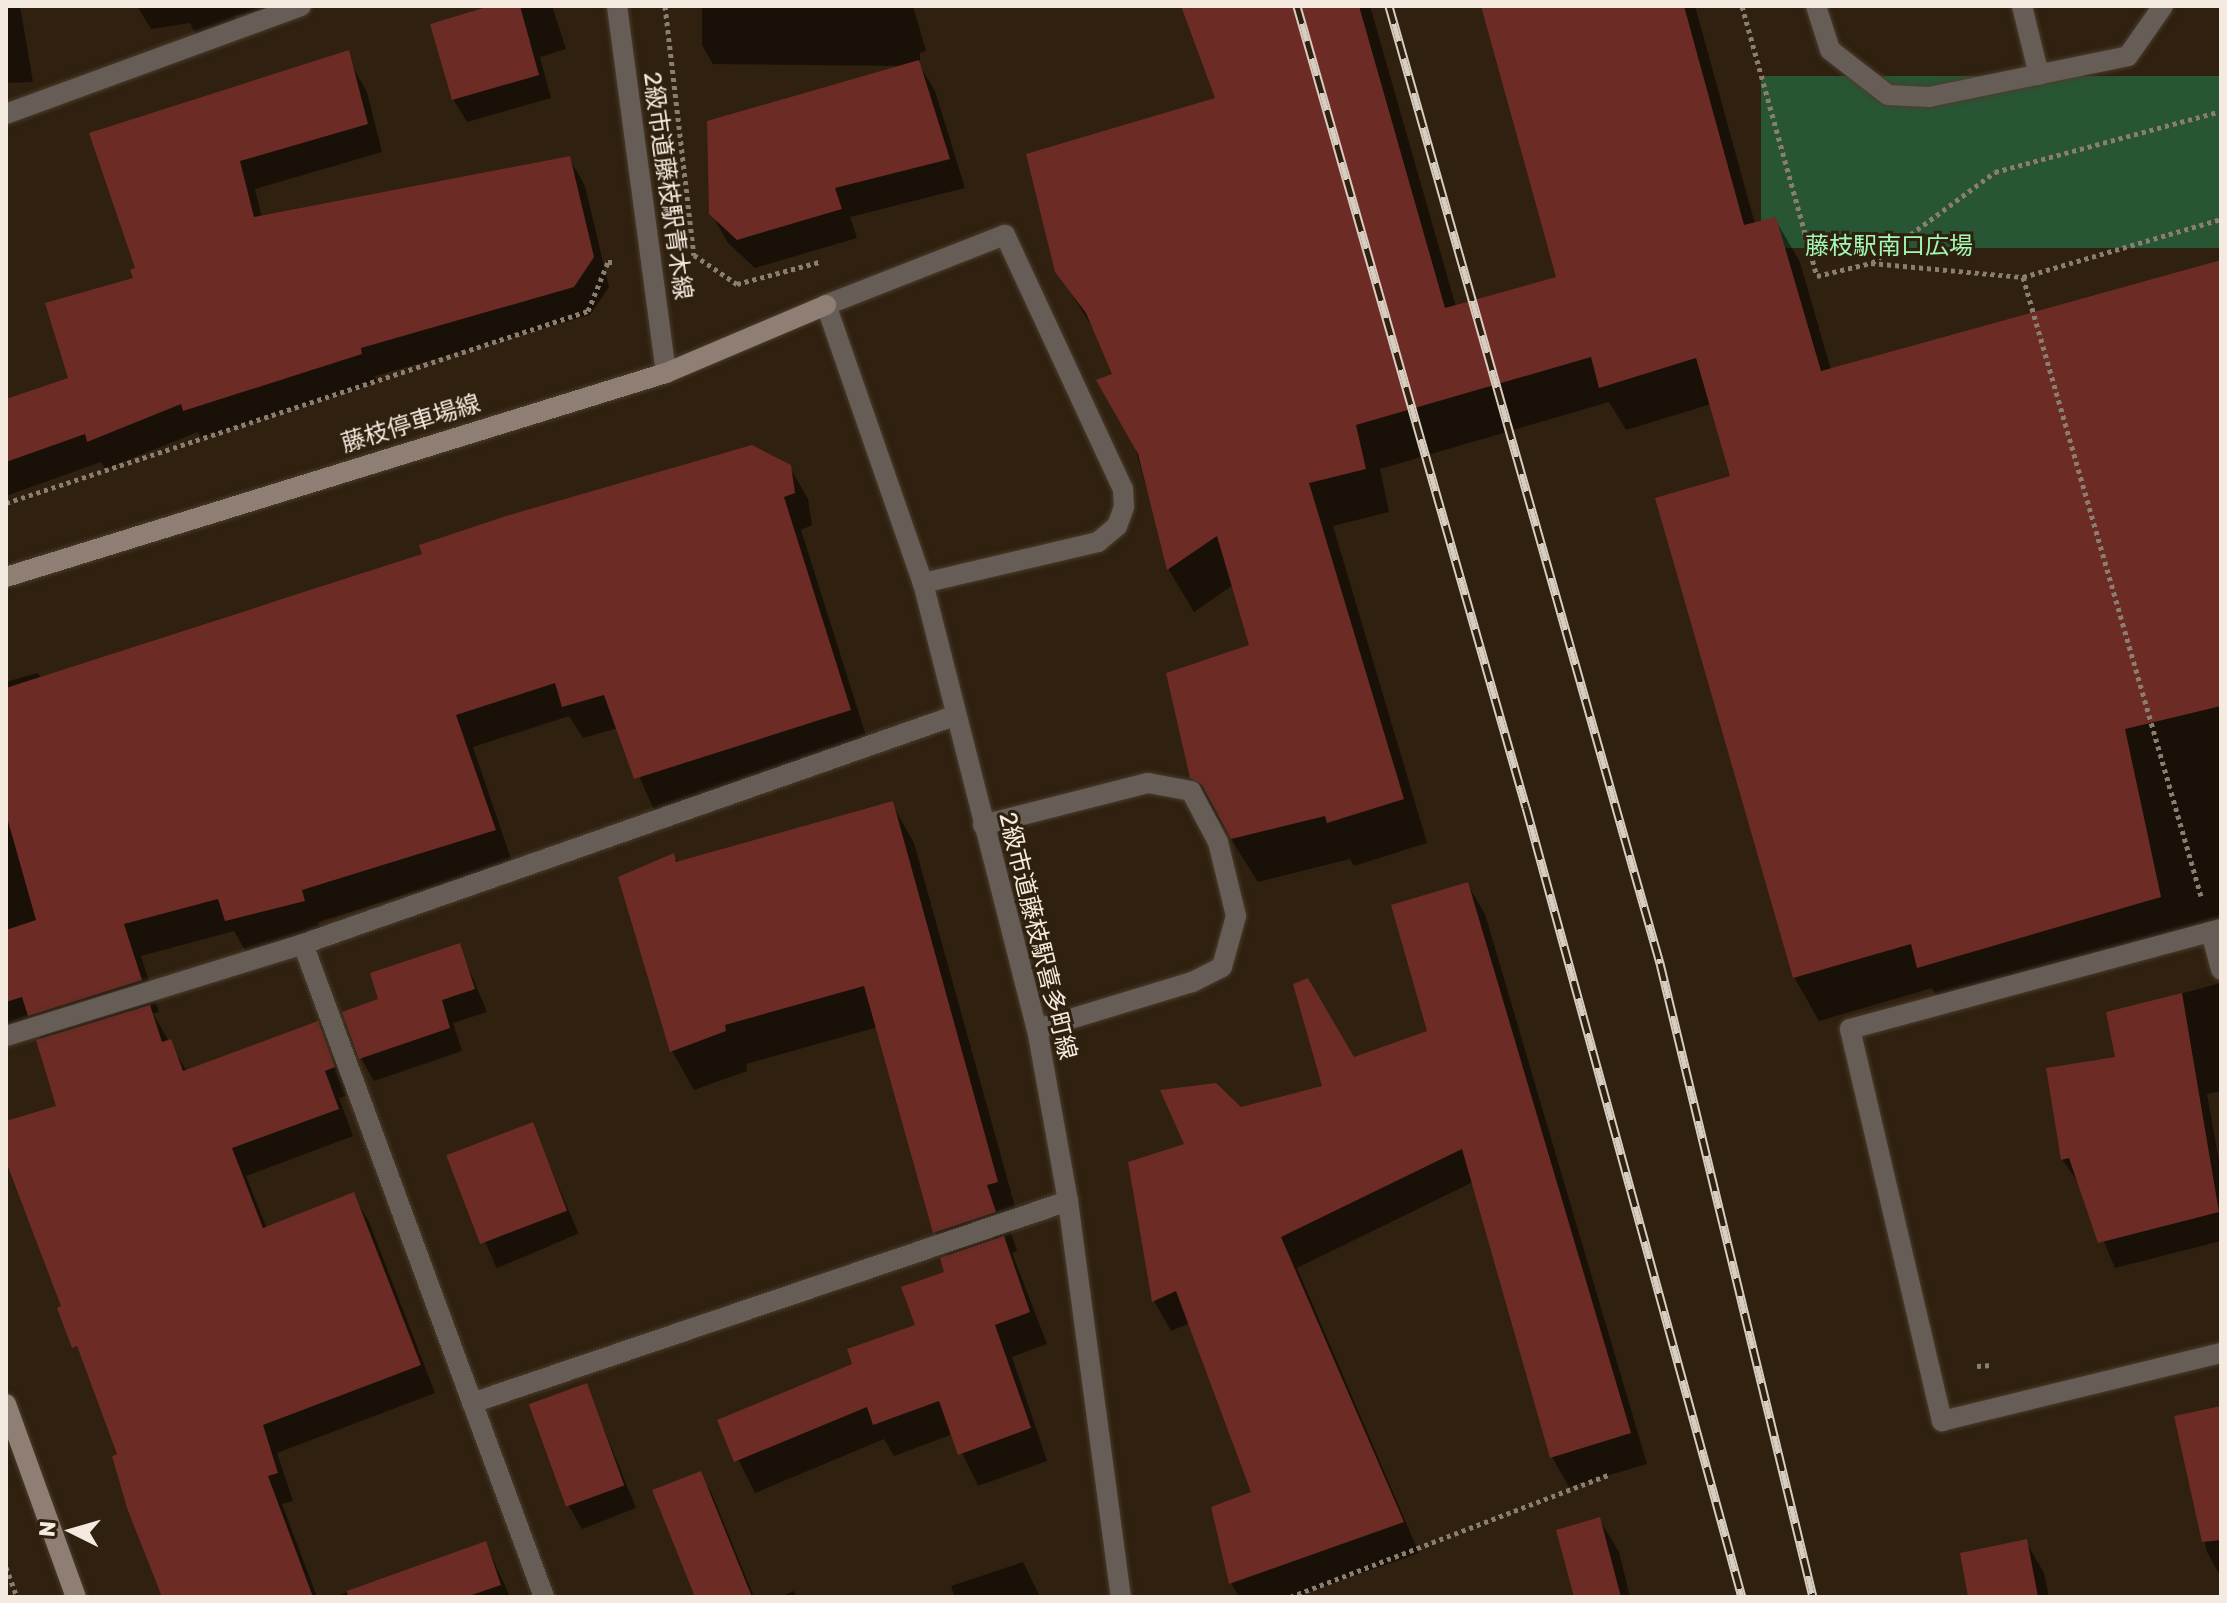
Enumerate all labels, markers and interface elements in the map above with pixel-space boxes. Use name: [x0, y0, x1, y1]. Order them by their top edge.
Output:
street label: 2級市道藤枝駅青木線: [637, 70, 697, 302]
park label: 藤枝駅南口広場: [1805, 233, 1973, 261]
street label: 藤枝停車場線: [338, 389, 484, 459]
street label: 2級市道藤枝駅喜多町線: [992, 809, 1082, 1063]
north arrow: [32, 1491, 112, 1571]
text: N: [33, 1520, 62, 1538]

